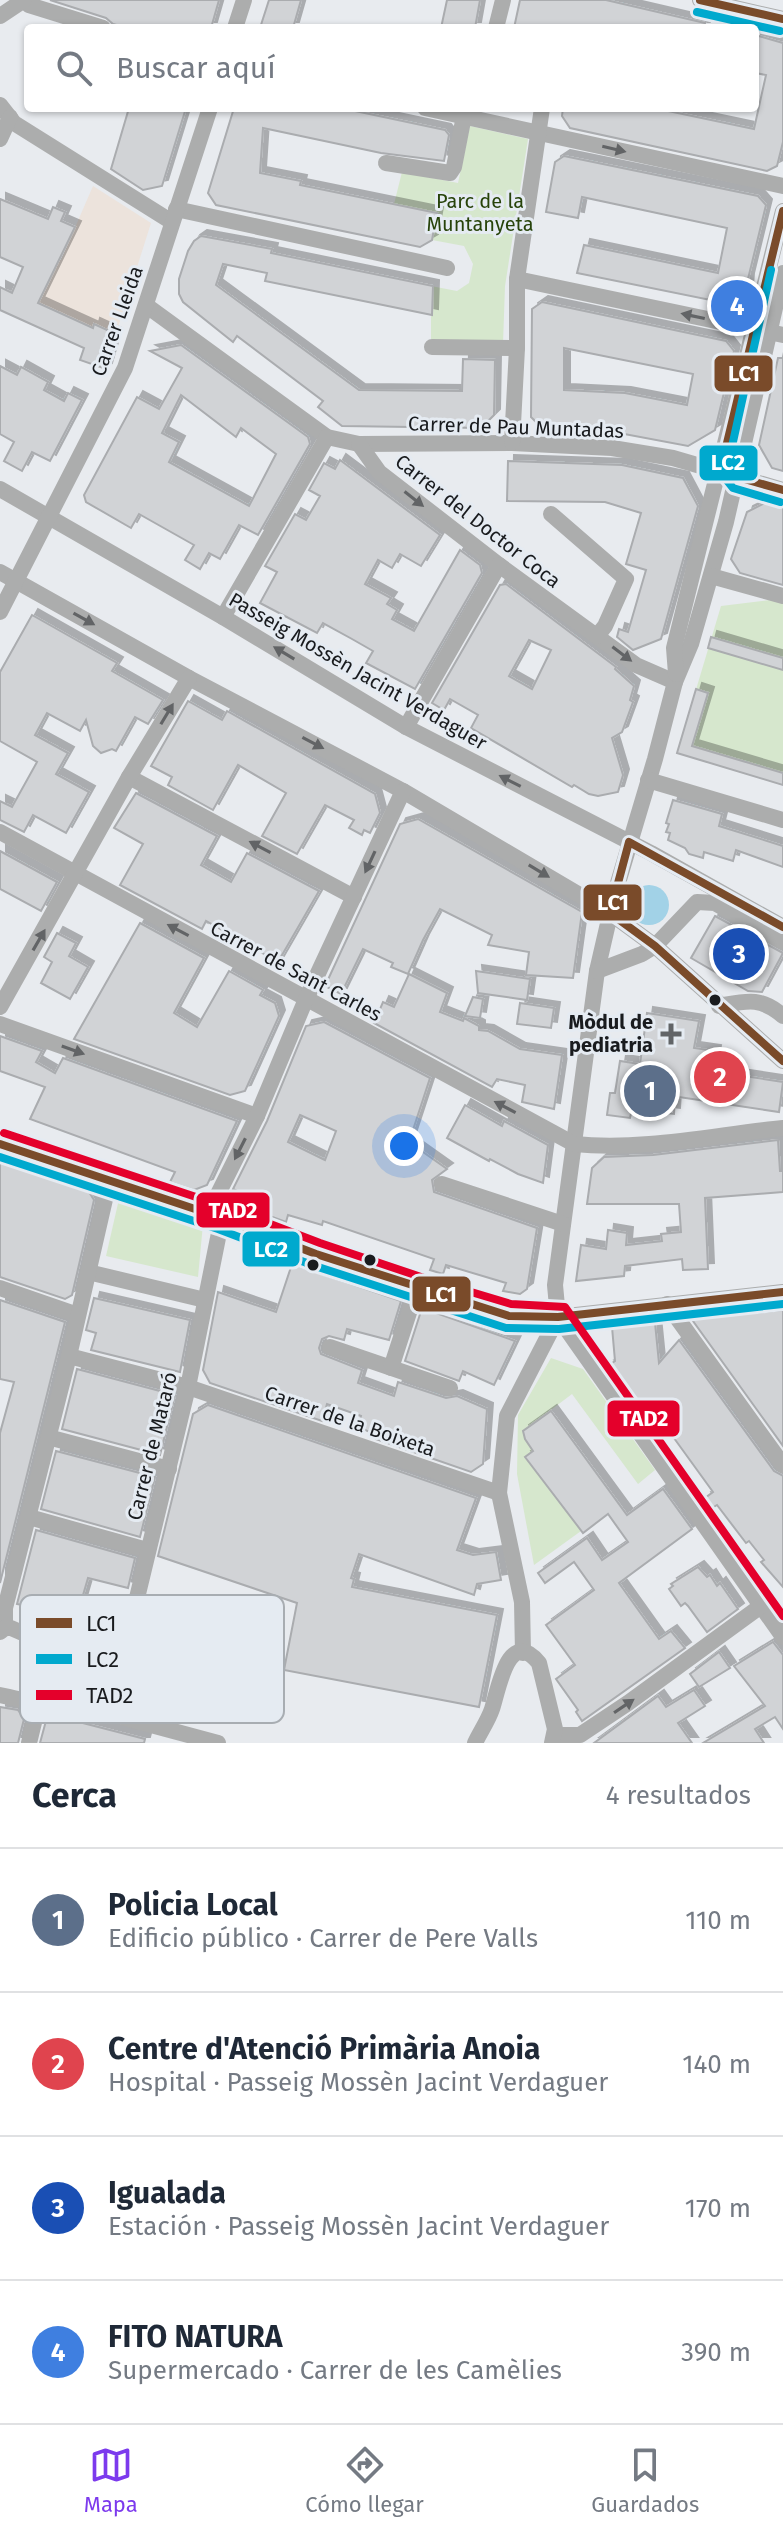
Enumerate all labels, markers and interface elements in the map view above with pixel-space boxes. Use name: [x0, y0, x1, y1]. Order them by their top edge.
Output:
search box: [24, 24, 759, 112]
icon: search: [52, 46, 96, 90]
text: Buscar aquí: [116, 50, 276, 86]
one-way arrow: [602, 143, 627, 156]
park label: Parc de la Muntanyeta: [426, 189, 534, 236]
street label: Carrer Lleida: [86, 263, 148, 379]
pin: 4: [711, 276, 763, 336]
one-way arrow: [680, 309, 705, 322]
line badge: LC1: [713, 354, 774, 393]
text: LC1: [728, 360, 760, 387]
street label: Carrer de Pau Muntadas: [408, 411, 624, 443]
line badge: LC2: [698, 444, 759, 482]
street label: Carrer del Doctor Coca: [391, 449, 565, 593]
text: LC2: [711, 449, 745, 476]
one-way arrow: [404, 490, 424, 507]
street label: Passeig Mossèn Jacint Verdaguer: [225, 587, 491, 755]
one-way arrow: [73, 612, 95, 626]
one-way arrow: [612, 646, 633, 662]
one-way arrow: [273, 647, 295, 661]
one-way arrow: [160, 703, 174, 725]
one-way arrow: [302, 736, 324, 750]
one-way arrow: [499, 774, 522, 787]
one-way arrow: [249, 840, 271, 854]
one-way arrow: [363, 850, 377, 873]
one-way arrow: [528, 864, 550, 878]
line badge: LC1: [582, 883, 643, 922]
text: LC1: [597, 889, 629, 916]
street label: Carrer de Sant Carles: [206, 916, 386, 1026]
one-way arrow: [167, 924, 189, 938]
pin: 3: [713, 924, 765, 984]
one-way arrow: [32, 929, 46, 951]
unlabelled marker: [707, 992, 723, 1008]
place label: Mòdul de pediatria: [568, 1010, 653, 1057]
marker: Mòdul de pediatria: [660, 1023, 682, 1045]
one-way arrow: [62, 1045, 86, 1057]
pin: 2: [694, 1047, 746, 1107]
pin: 1: [624, 1061, 676, 1121]
one-way arrow: [494, 1101, 517, 1114]
your location: [384, 1126, 424, 1166]
one-way arrow: [233, 1138, 247, 1161]
line badge: TAD2: [195, 1191, 271, 1229]
text: TAD2: [209, 1197, 257, 1224]
line badge: LC2: [241, 1230, 301, 1268]
text: LC2: [254, 1236, 288, 1263]
unlabelled marker: [362, 1252, 378, 1268]
unlabelled marker: [305, 1257, 321, 1273]
line badge: LC1: [411, 1275, 472, 1313]
text: LC1: [425, 1281, 457, 1308]
street label: Carrer de Mataró: [122, 1369, 182, 1523]
street label: Carrer de la Boixeta: [262, 1381, 438, 1461]
line badge: TAD2: [606, 1399, 681, 1438]
text: TAD2: [620, 1405, 668, 1432]
legend: [20, 1595, 284, 1723]
text: LC1: [86, 1610, 117, 1637]
text: LC2: [86, 1646, 119, 1673]
text: TAD2: [86, 1682, 133, 1709]
one-way arrow: [613, 1699, 634, 1714]
text: Cerca: [32, 1775, 117, 1816]
text: 4 resultados: [606, 1780, 751, 1811]
text: Policia Local: [108, 1887, 278, 1923]
text: 1: [52, 1905, 64, 1936]
text: 110 m: [685, 1905, 751, 1936]
text: Edificio público · Carrer de Pere Valls: [108, 1923, 538, 1954]
text: Centre d'Atenció Primària Anoia: [108, 2031, 540, 2067]
text: 2: [51, 2049, 65, 2080]
text: 140 m: [682, 2049, 751, 2080]
text: Hospital · Passeig Mossèn Jacint Verdaguer: [108, 2067, 608, 2098]
text: Igualada: [108, 2175, 226, 2211]
text: 3: [51, 2193, 65, 2224]
text: 170 m: [685, 2193, 751, 2224]
text: Estación · Passeig Mossèn Jacint Verdaguer: [108, 2211, 609, 2242]
text: FITO NATURA: [108, 2319, 282, 2355]
text: 4: [51, 2337, 65, 2368]
text: 390 m: [681, 2337, 751, 2368]
text: Supermercado · Carrer de les Camèlies: [108, 2355, 562, 2386]
tab: Mapa: [84, 2443, 138, 2518]
tab: Cómo llegar: [305, 2443, 424, 2518]
tab: Guardados: [591, 2443, 699, 2518]

